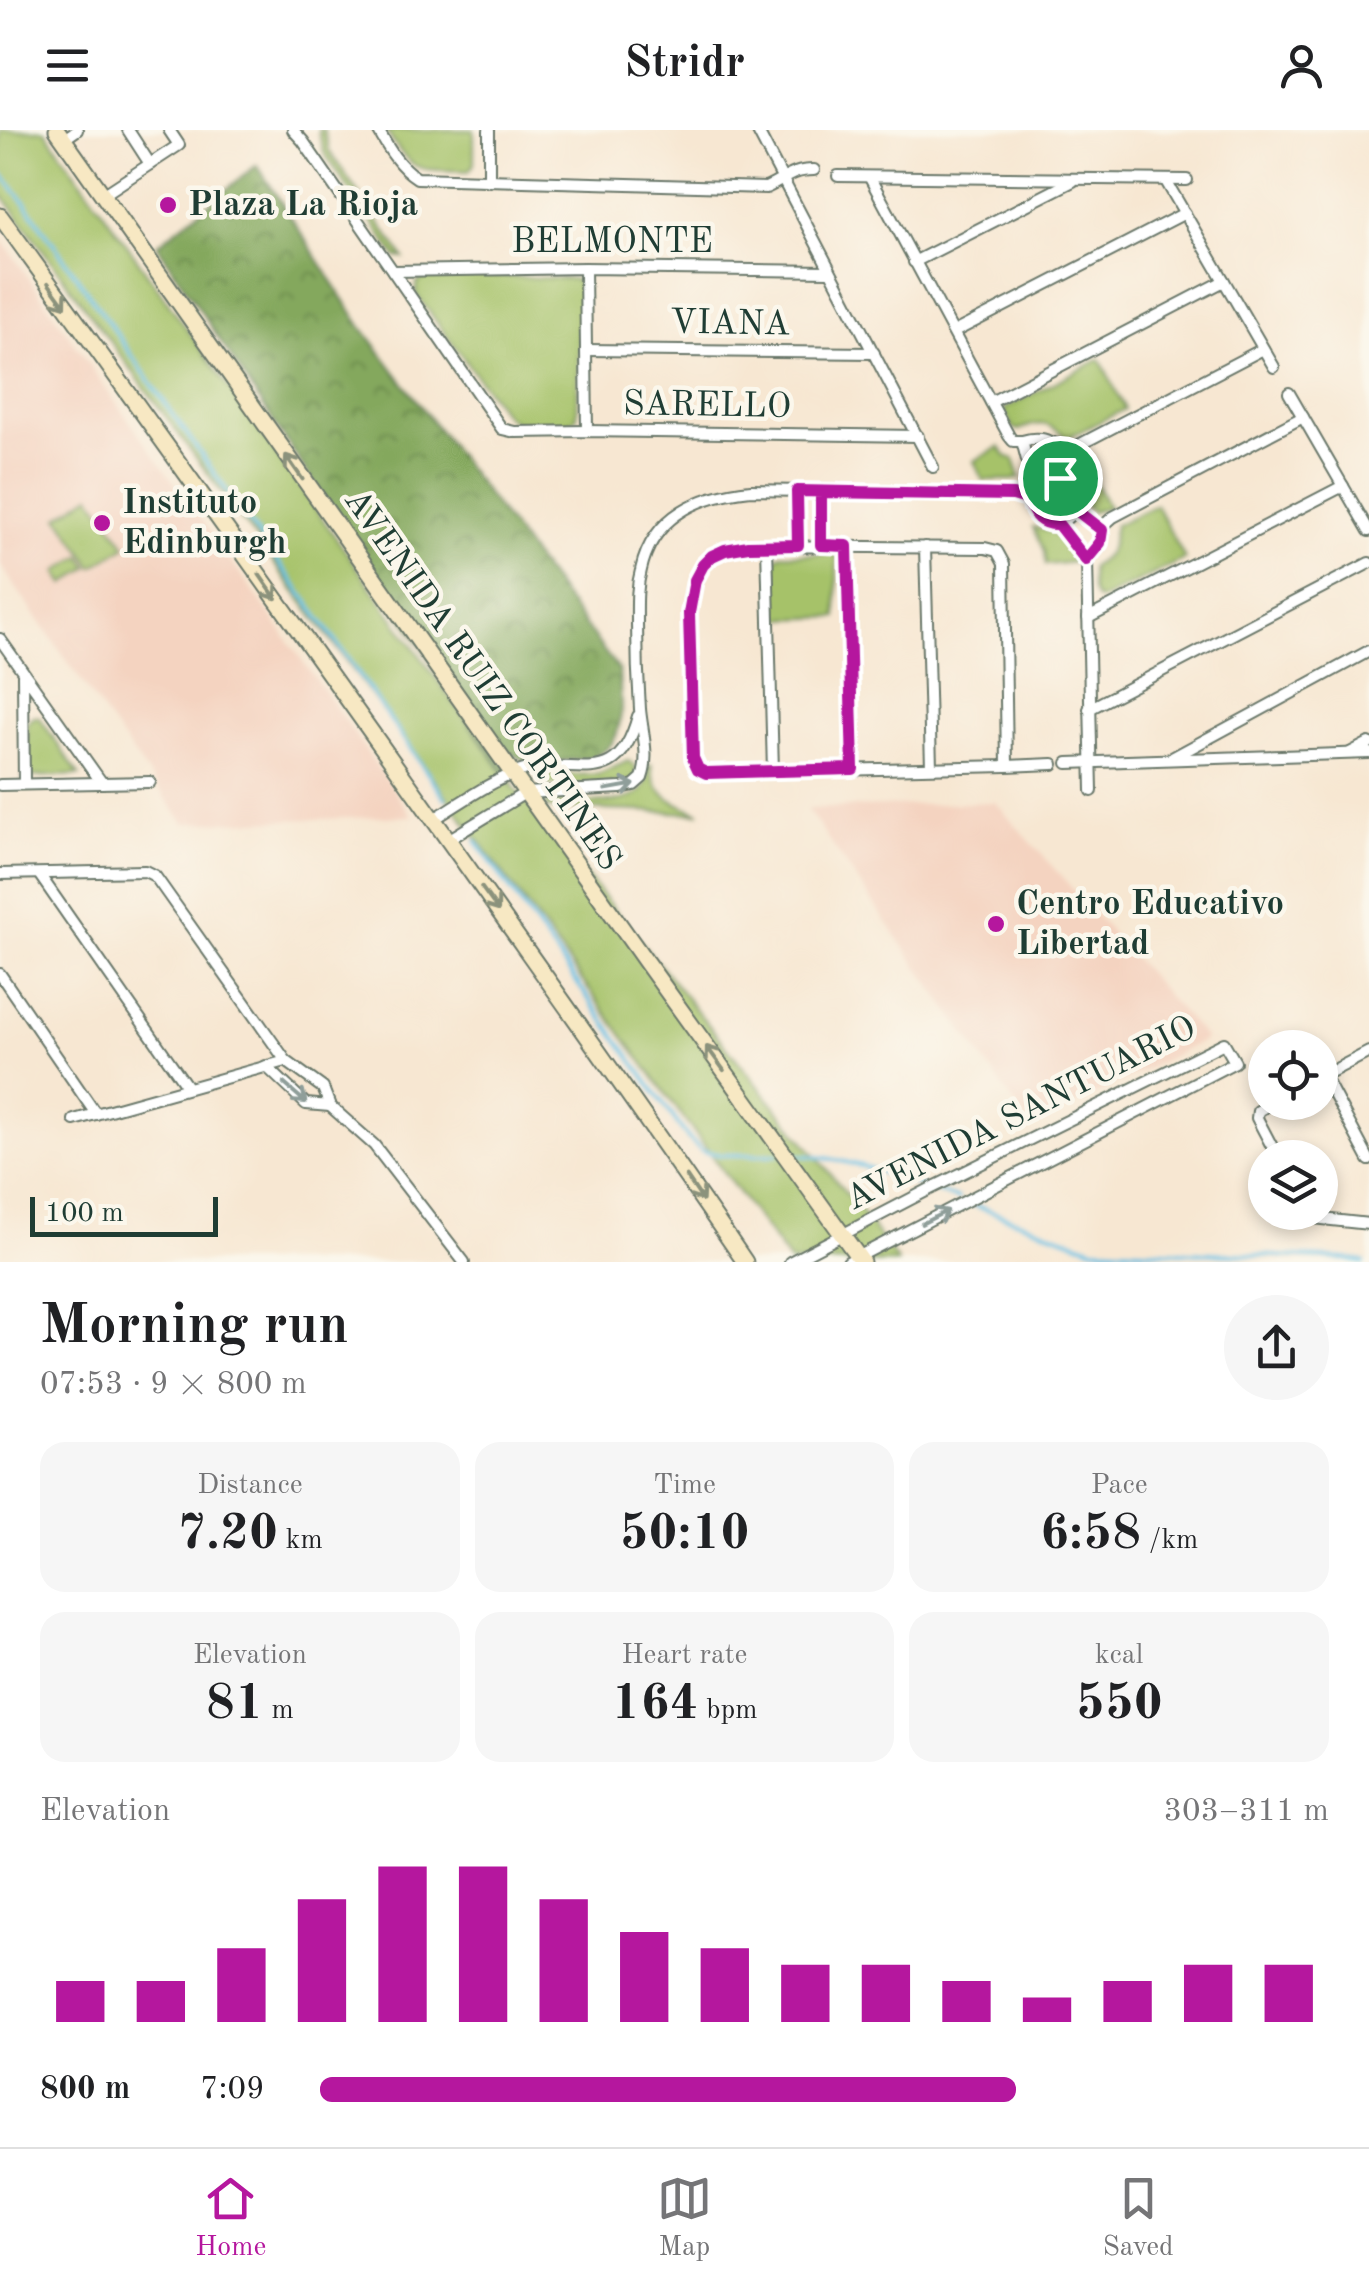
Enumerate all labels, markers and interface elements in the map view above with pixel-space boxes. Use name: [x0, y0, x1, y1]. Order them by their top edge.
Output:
icon: menu: [40, 38, 95, 93]
icon: person: [1274, 38, 1329, 93]
text: Stridr: [624, 42, 745, 87]
place label: Plaza La Rioja: [188, 188, 419, 223]
marker: Plaza La Rioja: [157, 194, 179, 216]
street label: BELMONTE: [511, 225, 713, 260]
one-way arrow: [47, 280, 68, 308]
street label: VIANA: [670, 305, 790, 343]
street label: SARELLO: [623, 387, 791, 425]
pin: [1018, 436, 1103, 521]
icon: arrive: [1033, 451, 1088, 506]
one-way arrow: [284, 453, 305, 481]
street label: AVENIDA RUIZ CORTINES: [337, 483, 627, 877]
place label: Instituto Edinburgh: [122, 486, 287, 561]
marker: Instituto Edinburgh: [91, 512, 113, 534]
one-way arrow: [257, 572, 278, 600]
one-way arrow: [603, 777, 636, 796]
one-way arrow: [479, 884, 500, 912]
place label: Centro Educativo Libertad: [1016, 887, 1284, 962]
marker: Centro Educativo Libertad: [985, 913, 1007, 935]
street label: AVENIDA SANTUARIO: [840, 1010, 1202, 1218]
map controls: [1248, 1030, 1338, 1230]
button: locate: [1248, 1030, 1338, 1120]
one-way arrow: [705, 1045, 726, 1072]
one-way arrow: [282, 1081, 307, 1104]
button: layers: [1248, 1140, 1338, 1230]
one-way arrow: [684, 1175, 705, 1203]
scale bar: [30, 1192, 218, 1236]
text: 100 m: [45, 1200, 124, 1228]
one-way arrow: [919, 1207, 949, 1226]
button: share: [1224, 1295, 1329, 1400]
text: Morning run: [40, 1300, 349, 1355]
text: 07:53 · 9 × 800 m: [40, 1369, 307, 1401]
text: Distance: [197, 1472, 303, 1500]
text: Time: [653, 1472, 716, 1500]
text: Pace: [1091, 1472, 1148, 1500]
text: 7.20: [177, 1510, 278, 1560]
text: 50:10: [619, 1510, 749, 1560]
text: 6:58: [1040, 1510, 1141, 1560]
text: km: [278, 1527, 323, 1555]
text: /km: [1141, 1527, 1198, 1555]
text: Elevation: [193, 1642, 307, 1670]
text: Heart rate: [622, 1642, 747, 1670]
text: kcal: [1095, 1642, 1143, 1670]
text: 81: [206, 1680, 264, 1730]
text: 164: [612, 1680, 699, 1730]
text: 550: [1076, 1680, 1163, 1730]
text: m: [264, 1697, 294, 1725]
text: bpm: [699, 1697, 757, 1725]
text: Elevation: [40, 1796, 170, 1828]
text: 303–311 m: [1163, 1796, 1329, 1828]
text: 800 m: [40, 2074, 130, 2106]
text: 7:09: [200, 2074, 265, 2106]
tab: Home: [195, 2171, 266, 2266]
tab: Map: [657, 2171, 712, 2266]
tab: Saved: [1102, 2171, 1174, 2266]

